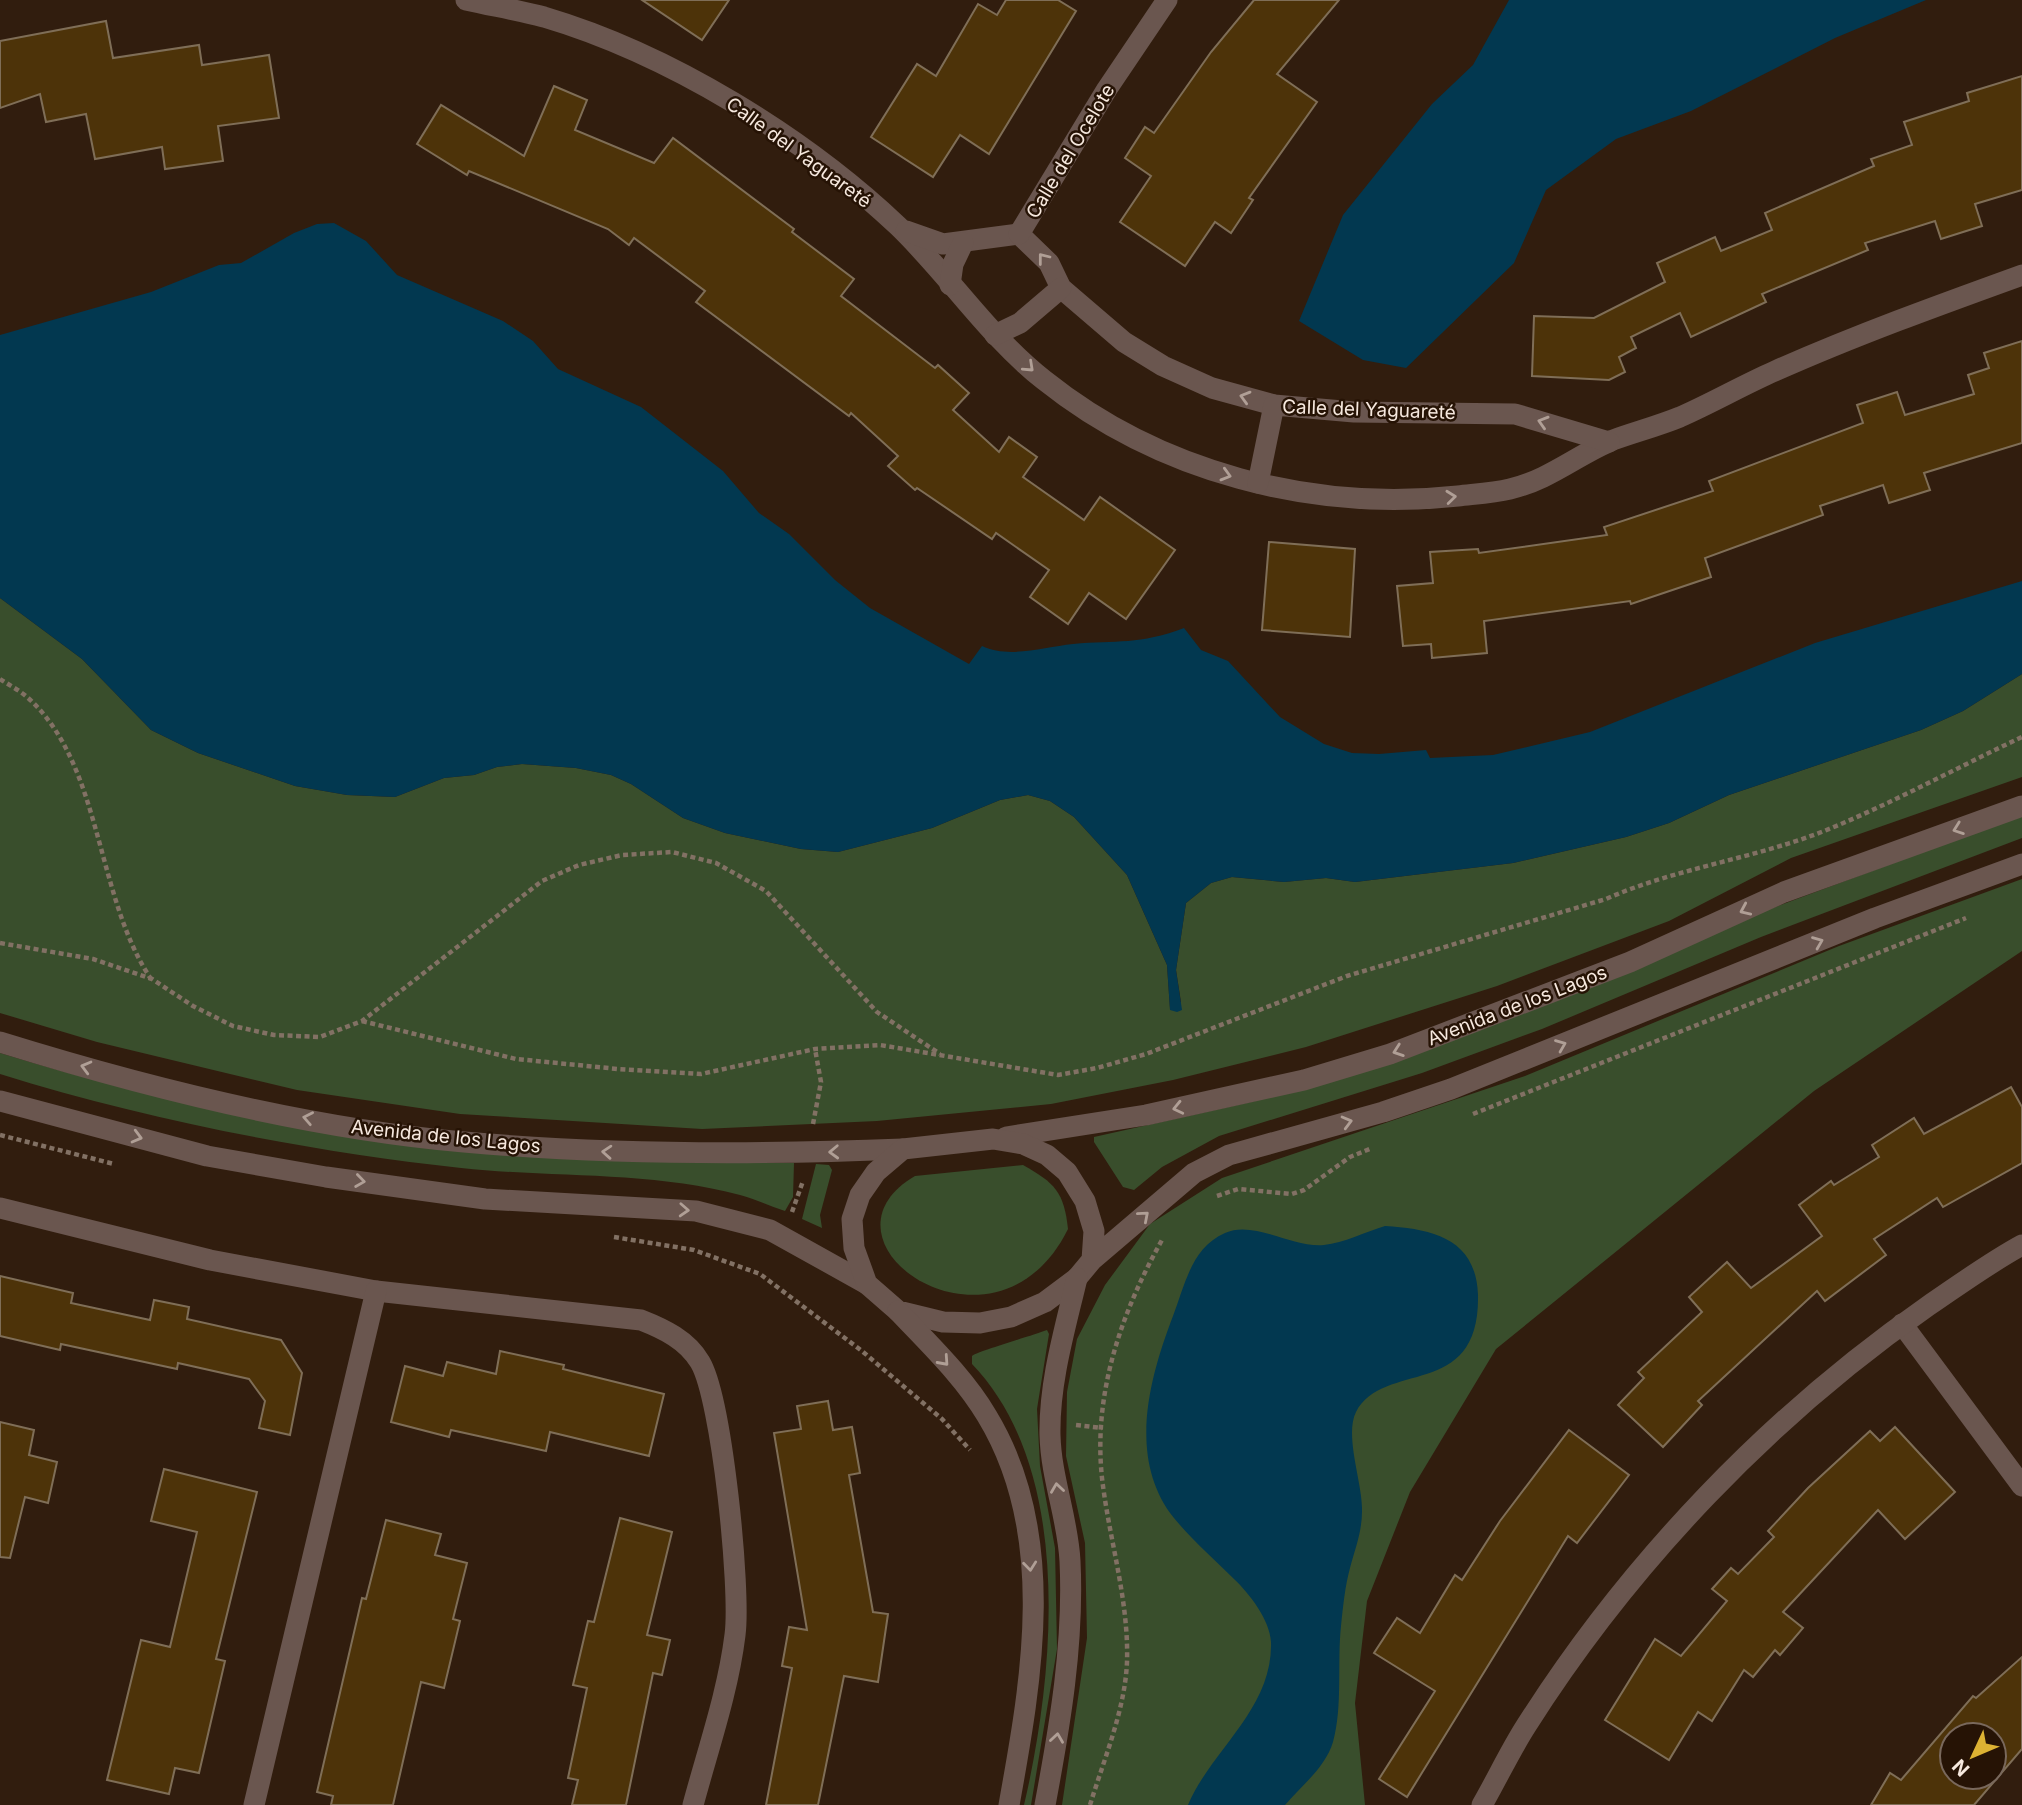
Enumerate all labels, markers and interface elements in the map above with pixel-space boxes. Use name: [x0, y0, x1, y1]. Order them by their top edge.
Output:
street label: Calle del Ocelote: [1021, 80, 1120, 222]
street label: Calle del Yaguareté: [722, 92, 876, 213]
one-way arrow: [1039, 253, 1052, 266]
one-way arrow: [1021, 358, 1034, 371]
one-way arrow: [1239, 391, 1251, 406]
street label: Calle del Yaguareté: [1282, 395, 1456, 424]
one-way arrow: [1538, 416, 1550, 431]
one-way arrow: [1220, 467, 1232, 481]
one-way arrow: [1445, 489, 1457, 504]
one-way arrow: [1952, 821, 1964, 835]
one-way arrow: [1740, 902, 1752, 916]
one-way arrow: [1811, 936, 1823, 950]
street label: Avenida de los Lagos: [1424, 961, 1610, 1050]
one-way arrow: [1555, 1040, 1567, 1054]
one-way arrow: [1393, 1042, 1405, 1056]
one-way arrow: [81, 1061, 93, 1075]
one-way arrow: [1173, 1100, 1185, 1114]
one-way arrow: [302, 1111, 314, 1126]
street label: Avenida de los Lagos: [350, 1115, 542, 1158]
one-way arrow: [1341, 1116, 1353, 1130]
one-way arrow: [131, 1129, 143, 1143]
one-way arrow: [601, 1144, 612, 1159]
one-way arrow: [829, 1144, 840, 1159]
one-way arrow: [354, 1174, 366, 1189]
one-way arrow: [679, 1203, 690, 1218]
one-way arrow: [1136, 1212, 1149, 1224]
one-way arrow: [936, 1353, 948, 1366]
one-way arrow: [1050, 1482, 1065, 1494]
one-way arrow: [1023, 1560, 1038, 1572]
north arrow: [1938, 1721, 2008, 1791]
one-way arrow: [1049, 1732, 1064, 1744]
text: N: [1948, 1754, 1974, 1781]

